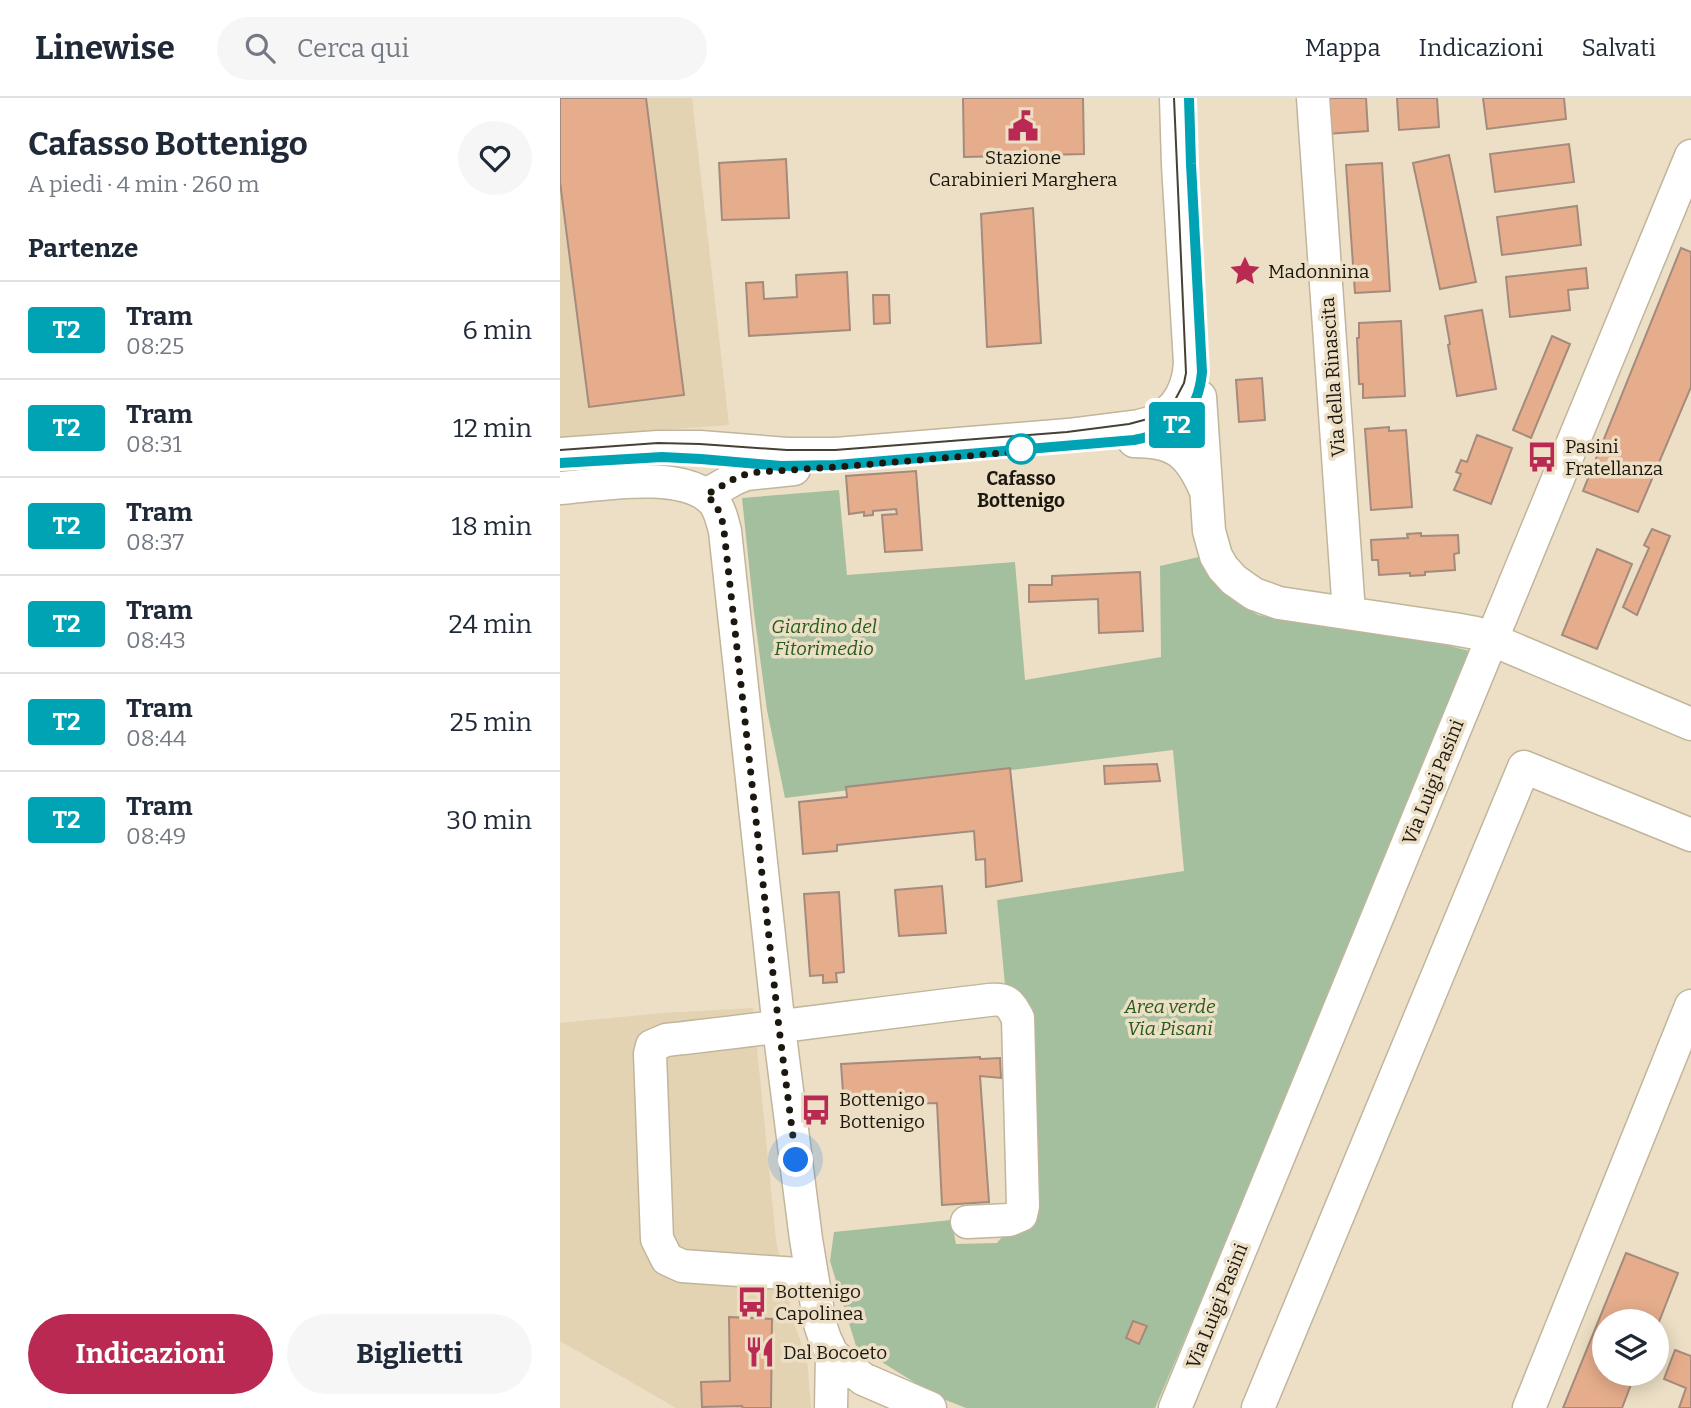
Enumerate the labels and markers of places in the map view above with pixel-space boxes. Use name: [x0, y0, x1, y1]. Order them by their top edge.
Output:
public building icon: Stazione Carabinieri Marghera: [1006, 109, 1040, 143]
place label: Stazione Carabinieri Marghera: [929, 146, 1118, 191]
place icon: Madonnina: [1228, 254, 1262, 288]
place label: Madonnina: [1268, 260, 1370, 283]
marker: Cafasso Bottenigo: [1006, 434, 1036, 464]
place label: Pasini Fratellanza: [1565, 435, 1664, 480]
bus stop icon: Pasini Fratellanza: [1525, 440, 1559, 474]
place label: Cafasso Bottenigo: [977, 467, 1065, 512]
place label: Bottenigo Bottenigo: [839, 1088, 925, 1133]
bus stop icon: Bottenigo Bottenigo: [799, 1093, 833, 1127]
place label: Bottenigo Capolinea: [775, 1280, 864, 1325]
bus stop icon: Bottenigo Capolinea: [735, 1285, 769, 1319]
restaurant icon: Dal Bocoeto: [743, 1335, 777, 1369]
place label: Dal Bocoeto: [783, 1341, 887, 1364]

